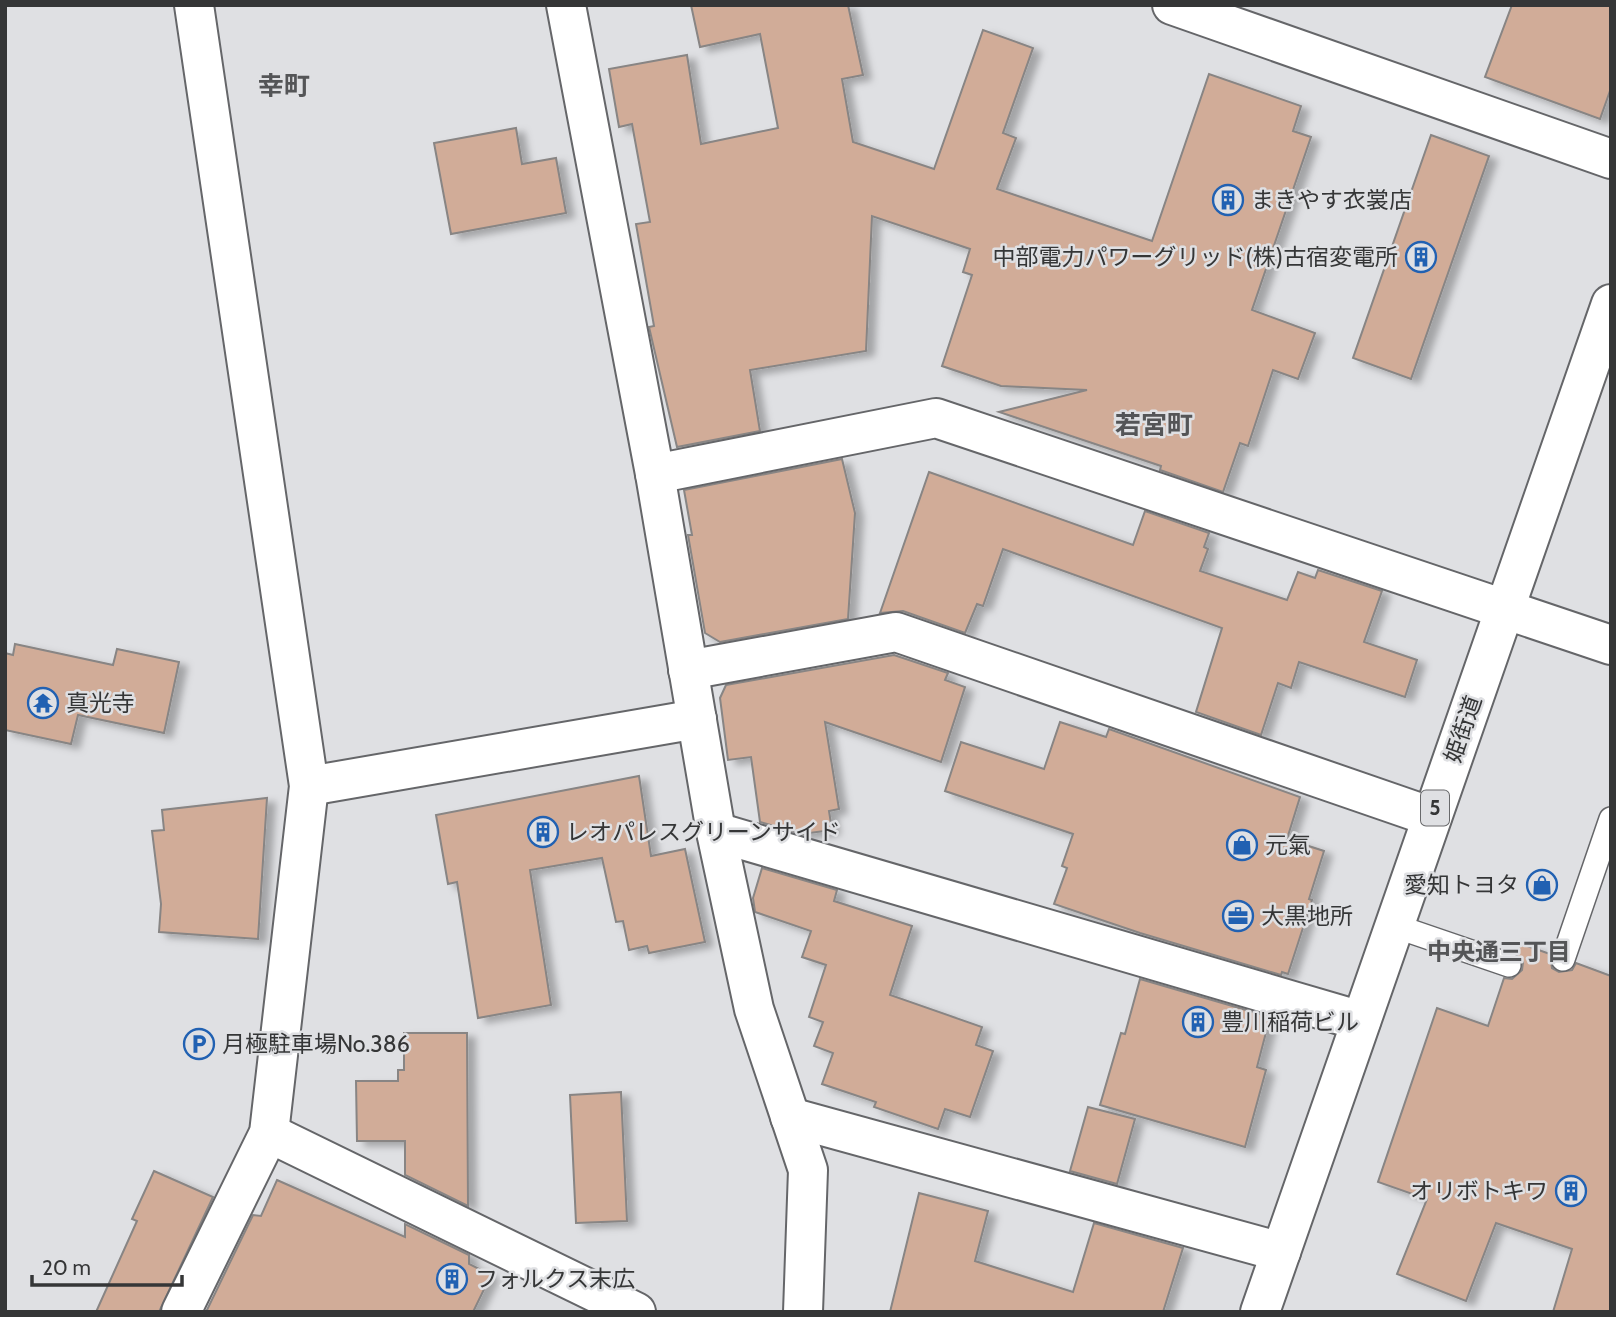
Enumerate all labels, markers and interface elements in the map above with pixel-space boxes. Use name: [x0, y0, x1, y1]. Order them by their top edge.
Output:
district label: 幸町: [258, 70, 310, 102]
building icon: まきやす衣裳店: [1211, 183, 1245, 217]
place label: まきやす衣裳店: [1251, 186, 1412, 214]
building icon: 中部電力パワーグリッド(株)古宿変電所: [1404, 240, 1438, 274]
place label: 中部電力パワーグリッド(株)古宿変電所: [993, 243, 1398, 271]
district label: 若宮町: [1115, 409, 1193, 441]
temple icon: 真光寺: [26, 686, 60, 720]
place label: 真光寺: [66, 689, 135, 717]
street label: 姫街道: [1439, 692, 1487, 766]
road number: 5: [1421, 790, 1449, 826]
building icon: レオパレスグリーンサイド: [526, 815, 560, 849]
place label: レオパレスグリーンサイド: [566, 818, 841, 846]
shop icon: 元氣: [1225, 828, 1259, 862]
place label: 元氣: [1265, 831, 1311, 859]
shop icon: 愛知トヨタ: [1525, 868, 1559, 902]
place label: 愛知トヨタ: [1404, 871, 1519, 899]
office icon: 大黒地所: [1221, 899, 1255, 933]
place label: 大黒地所: [1261, 902, 1353, 930]
district label: 中央通三丁目: [1427, 937, 1571, 966]
building icon: 豊川稲荷ビル: [1181, 1005, 1215, 1039]
place label: 豊川稲荷ビル: [1221, 1008, 1359, 1036]
parking icon: 月極駐車場No.386: [182, 1027, 216, 1061]
place label: 月極駐車場No.386: [222, 1030, 410, 1058]
building icon: オリボトキワ: [1554, 1174, 1588, 1208]
place label: オリボトキワ: [1410, 1177, 1548, 1205]
scale bar: [32, 1244, 182, 1288]
text: 20 m: [42, 1255, 91, 1280]
building icon: フォルクス末広: [435, 1262, 469, 1296]
place label: フォルクス末広: [475, 1265, 635, 1293]

